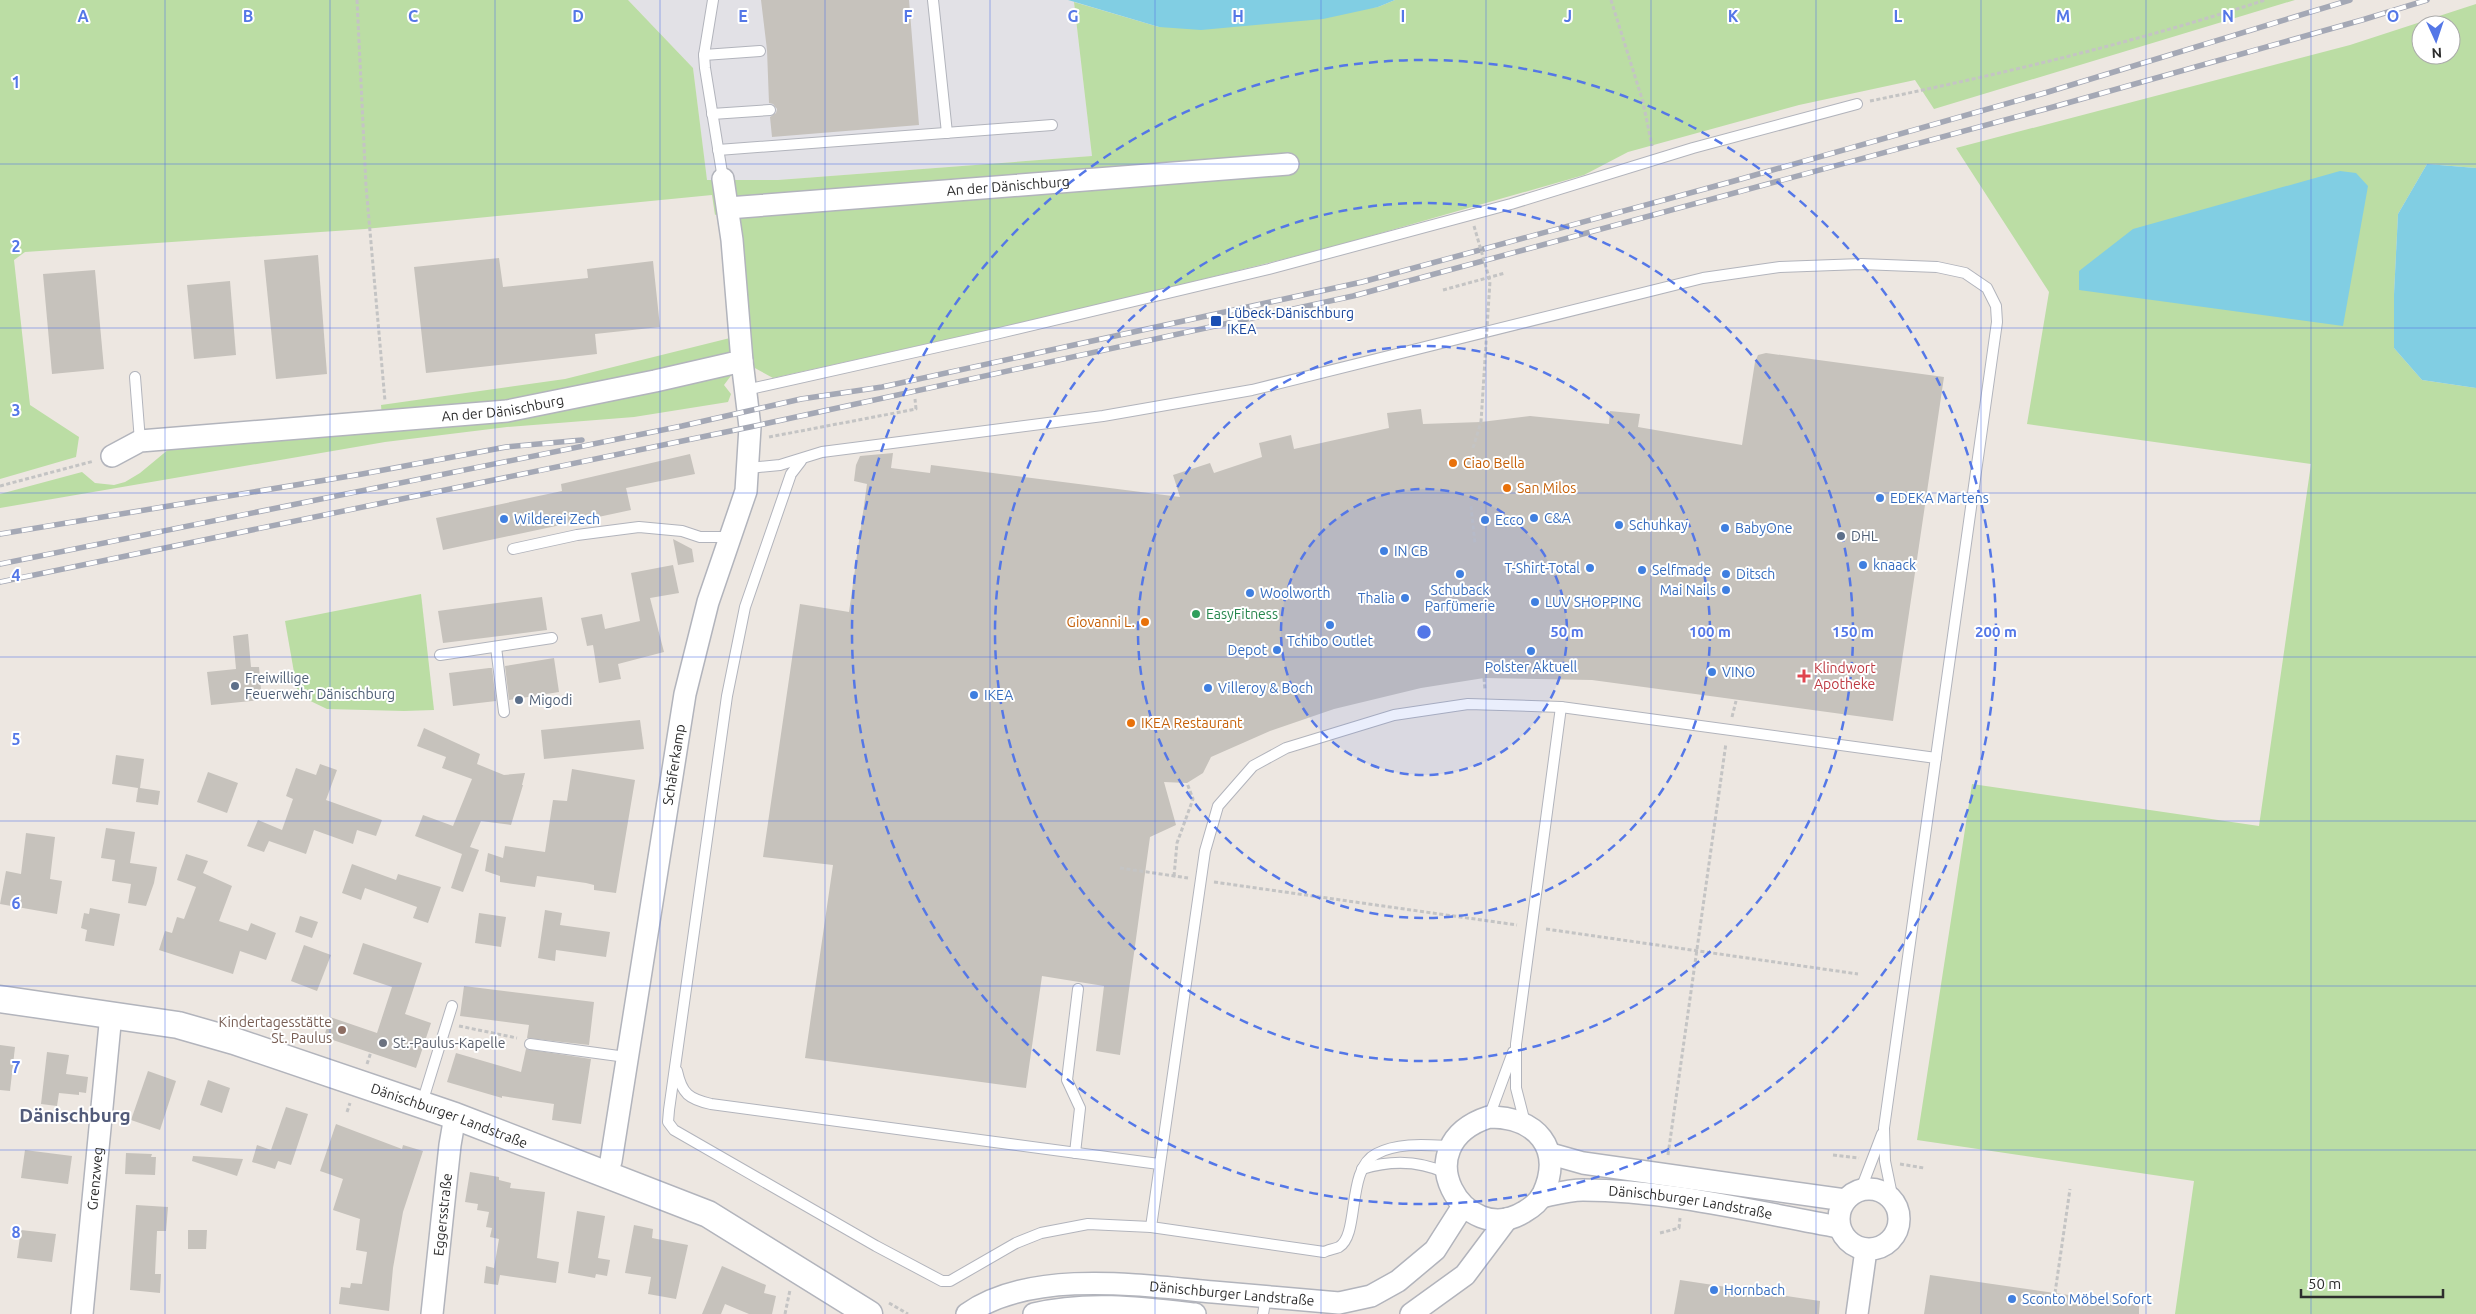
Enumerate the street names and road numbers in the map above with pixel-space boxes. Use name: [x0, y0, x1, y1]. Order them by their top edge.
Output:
street label: An der Dänischburg: [946, 173, 1070, 199]
street label: An der Dänischburg: [441, 392, 565, 424]
street label: Schäferkamp: [659, 723, 688, 806]
street label: Dänischburger Landstraße: [369, 1080, 530, 1151]
street label: Grenzweg: [84, 1146, 106, 1211]
street label: Eggersstraße: [430, 1172, 455, 1257]
street label: Dänischburger Landstraße: [1608, 1183, 1774, 1222]
street label: Dänischburger Landstraße: [1149, 1278, 1315, 1309]

